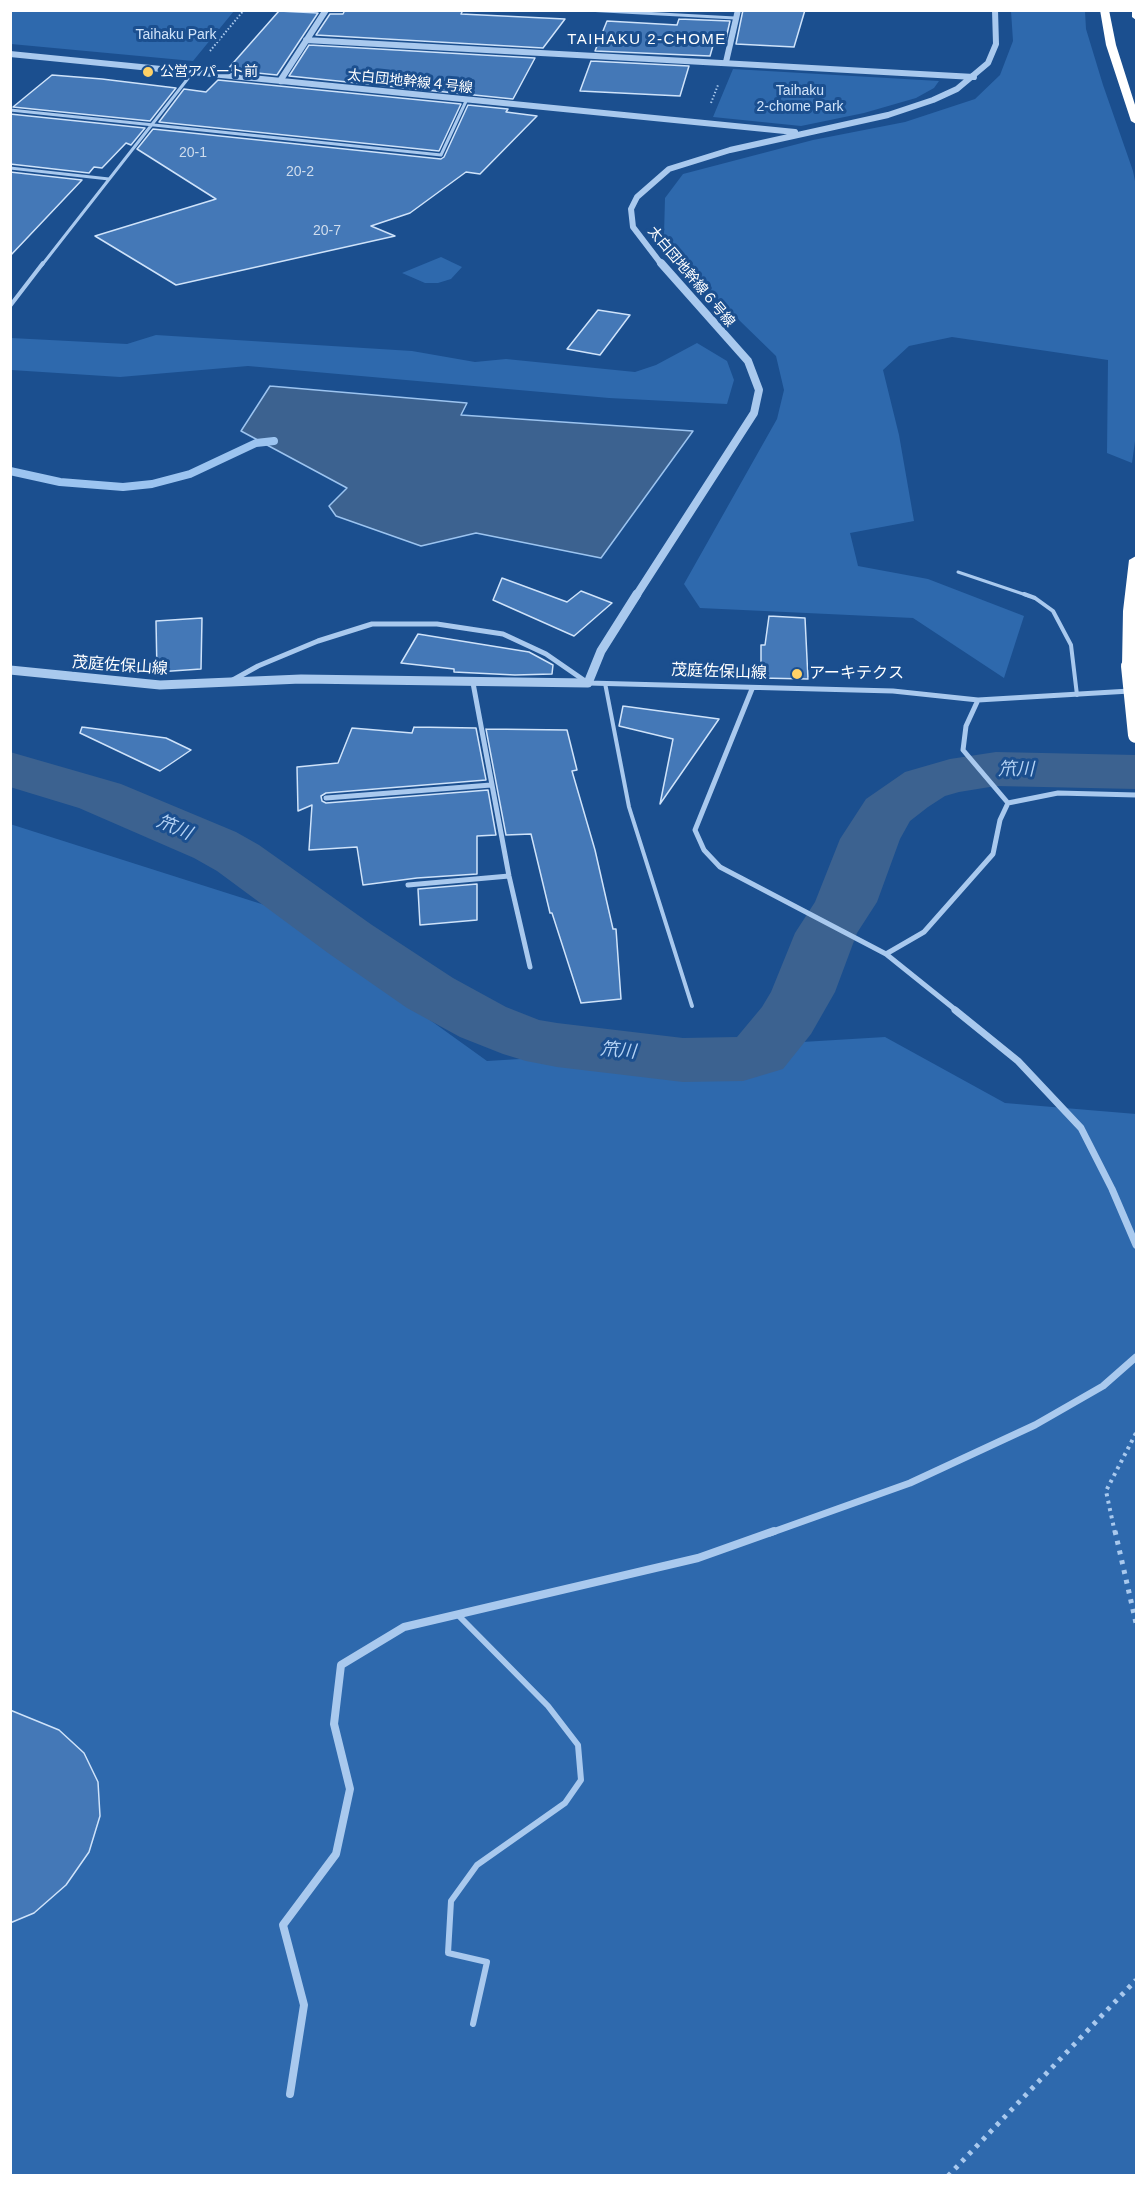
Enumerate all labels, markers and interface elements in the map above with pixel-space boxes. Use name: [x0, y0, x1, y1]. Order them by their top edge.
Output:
park label: Taihaku Park: [136, 27, 216, 43]
district label: TAIHAKU 2-CHOME: [567, 31, 727, 49]
place label: 公営アパート前: [160, 64, 258, 80]
marker: 公営アパート前: [141, 65, 155, 79]
street label: 太白団地幹線４号線: [346, 67, 474, 97]
park label: Taihaku 2-chome Park: [756, 83, 844, 116]
house number: 20-1: [179, 145, 207, 161]
house number: 20-2: [286, 164, 314, 180]
house number: 20-7: [313, 223, 341, 239]
street label: 太白団地幹線６号線: [644, 223, 738, 331]
street label: 茂庭佐保山線: [71, 653, 169, 679]
street label: 茂庭佐保山線: [671, 661, 767, 683]
place label: アーキテクス: [809, 664, 904, 684]
marker: アーキテクス: [790, 667, 804, 681]
water label: 笊川: [998, 759, 1034, 781]
water label: 笊川: [153, 811, 195, 845]
water label: 笊川: [599, 1039, 637, 1063]

